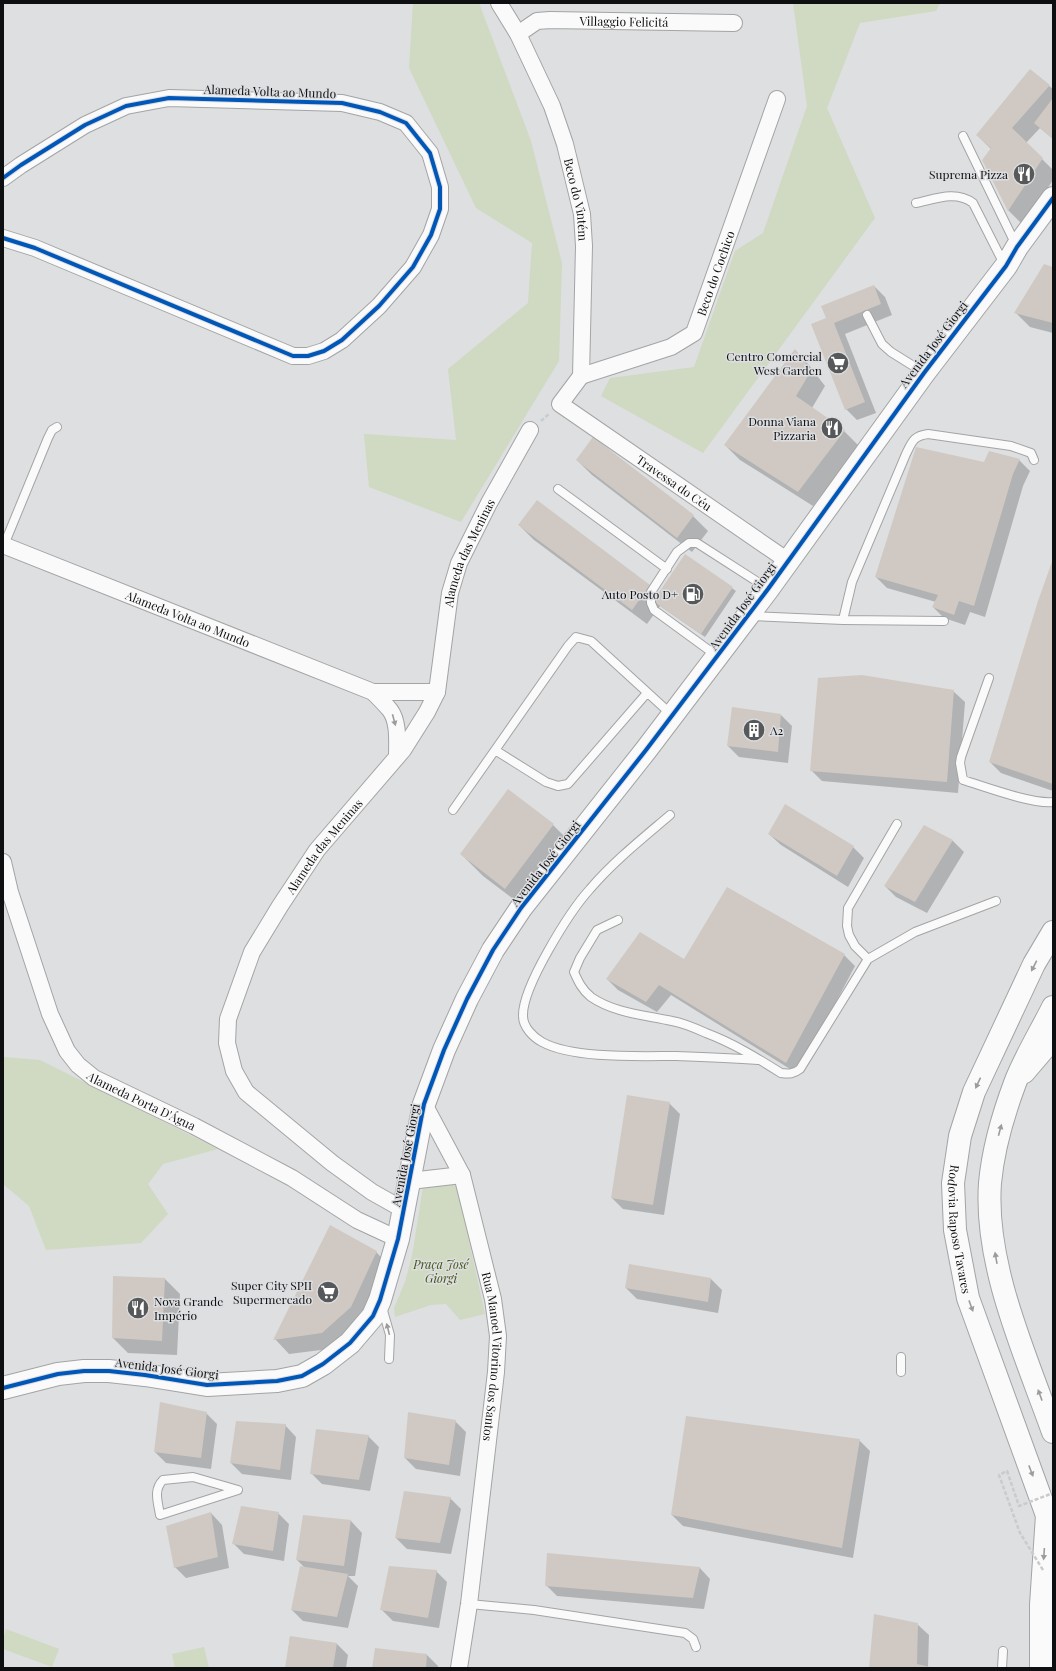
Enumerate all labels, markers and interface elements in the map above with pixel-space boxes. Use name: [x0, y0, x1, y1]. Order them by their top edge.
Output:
street label: Villaggio Felicitá: [578, 12, 668, 30]
street label: Alameda Volta ao Mundo: [203, 81, 337, 101]
street label: Beco do Vintém: [561, 157, 592, 242]
restaurant icon: Suprema Pizza: [1011, 161, 1037, 187]
place label: Suprema Pizza: [929, 166, 1008, 182]
street label: Beco do Cochico: [693, 228, 738, 318]
street label: Avenida José Giorgi: [895, 297, 971, 391]
place label: Centro Comercial West Garden: [726, 348, 823, 378]
supermarket icon: Centro Comercial West Garden: [825, 350, 851, 376]
place label: Donna Viana Pizzaria: [748, 413, 816, 443]
restaurant icon: Donna Viana Pizzaria: [819, 415, 845, 441]
street label: Travessa do Céu: [633, 451, 715, 514]
street label: Alameda das Meninas: [440, 496, 498, 609]
street label: Avenida José Giorgi: [704, 559, 779, 654]
fuel station icon: Auto Posto D+: [680, 581, 706, 607]
street label: Alameda Volta ao Mundo: [122, 586, 253, 651]
place label: Auto Posto D+: [601, 586, 678, 602]
one-way arrow: [391, 715, 397, 727]
building icon: A2: [741, 717, 767, 743]
place label: A2: [769, 722, 784, 738]
street label: Alameda das Meninas: [282, 795, 366, 898]
street label: Avenida José Giorgi: [506, 817, 584, 910]
one-way arrow: [1031, 960, 1037, 971]
street label: Alameda Porta D'Água: [83, 1067, 198, 1134]
one-way arrow: [975, 1078, 981, 1089]
street label: Avenida José Giorgi: [387, 1102, 423, 1209]
one-way arrow: [997, 1123, 1003, 1135]
street label: Rodovia Raposo Tavares: [945, 1164, 975, 1295]
one-way arrow: [993, 1252, 999, 1264]
park label: Praça José Giorgi: [412, 1256, 470, 1286]
street label: Rua Manoel Vitorino dos Santos: [479, 1270, 506, 1442]
place label: Super City SPII Supermercado: [231, 1277, 312, 1307]
supermarket icon: Super City SPII Supermercado: [315, 1279, 341, 1305]
place label: Nova Grande Império: [154, 1293, 223, 1323]
restaurant icon: Nova Grande Império: [125, 1295, 151, 1321]
one-way arrow: [968, 1300, 974, 1312]
one-way arrow: [385, 1323, 391, 1335]
street label: Avenida José Giorgi: [113, 1354, 220, 1382]
one-way arrow: [1037, 1389, 1043, 1401]
one-way arrow: [1028, 1465, 1034, 1477]
one-way arrow: [1041, 1548, 1048, 1560]

